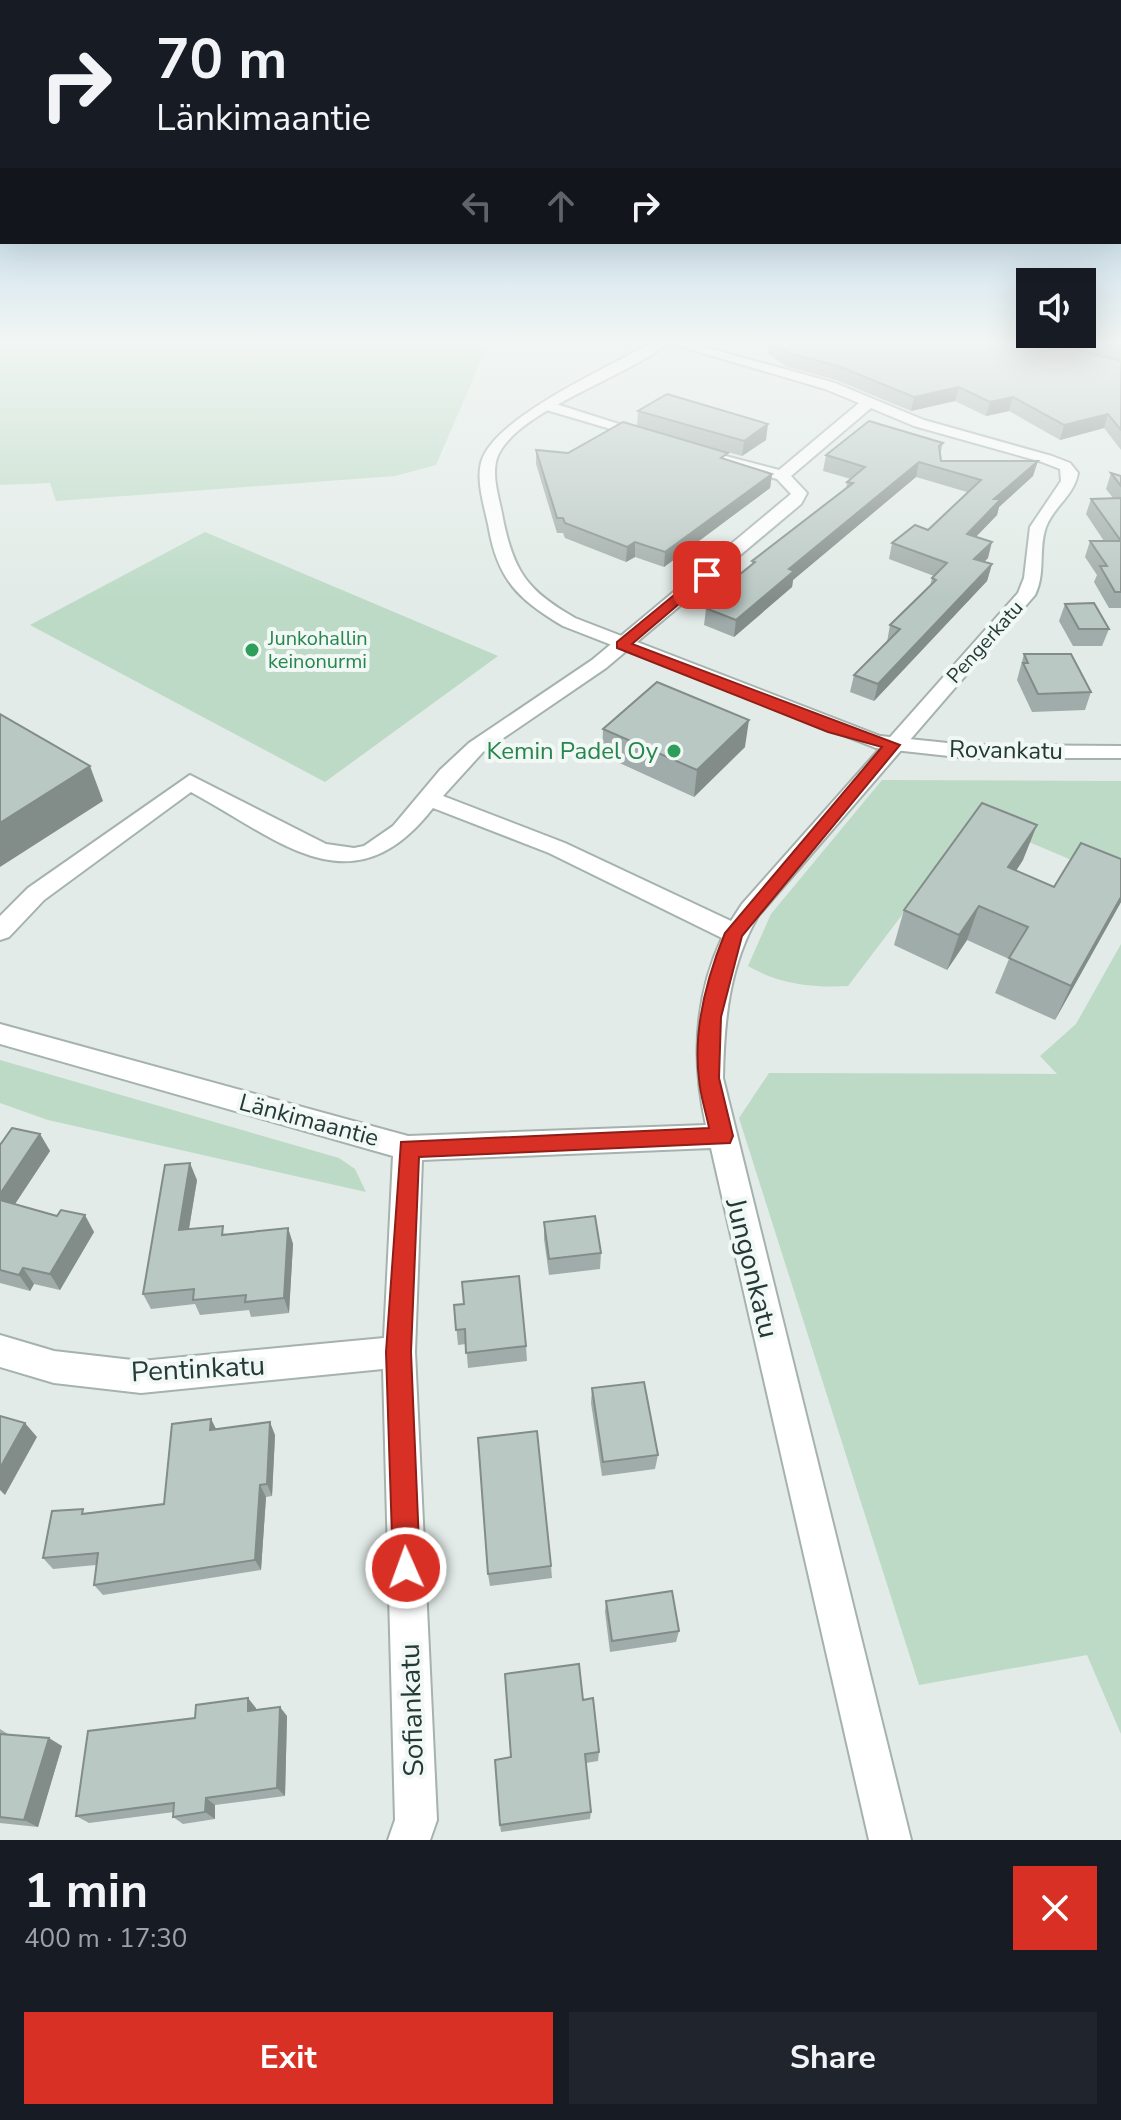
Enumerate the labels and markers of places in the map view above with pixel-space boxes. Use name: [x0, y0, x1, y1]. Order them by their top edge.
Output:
pin: [673, 541, 741, 609]
place label: Junkohallin keinonurmi: [267, 625, 368, 675]
marker: Junkohallin keinonurmi: [243, 641, 261, 659]
place label: Kemin Padel Oy: [486, 735, 659, 767]
marker: Kemin Padel Oy: [665, 742, 683, 760]

